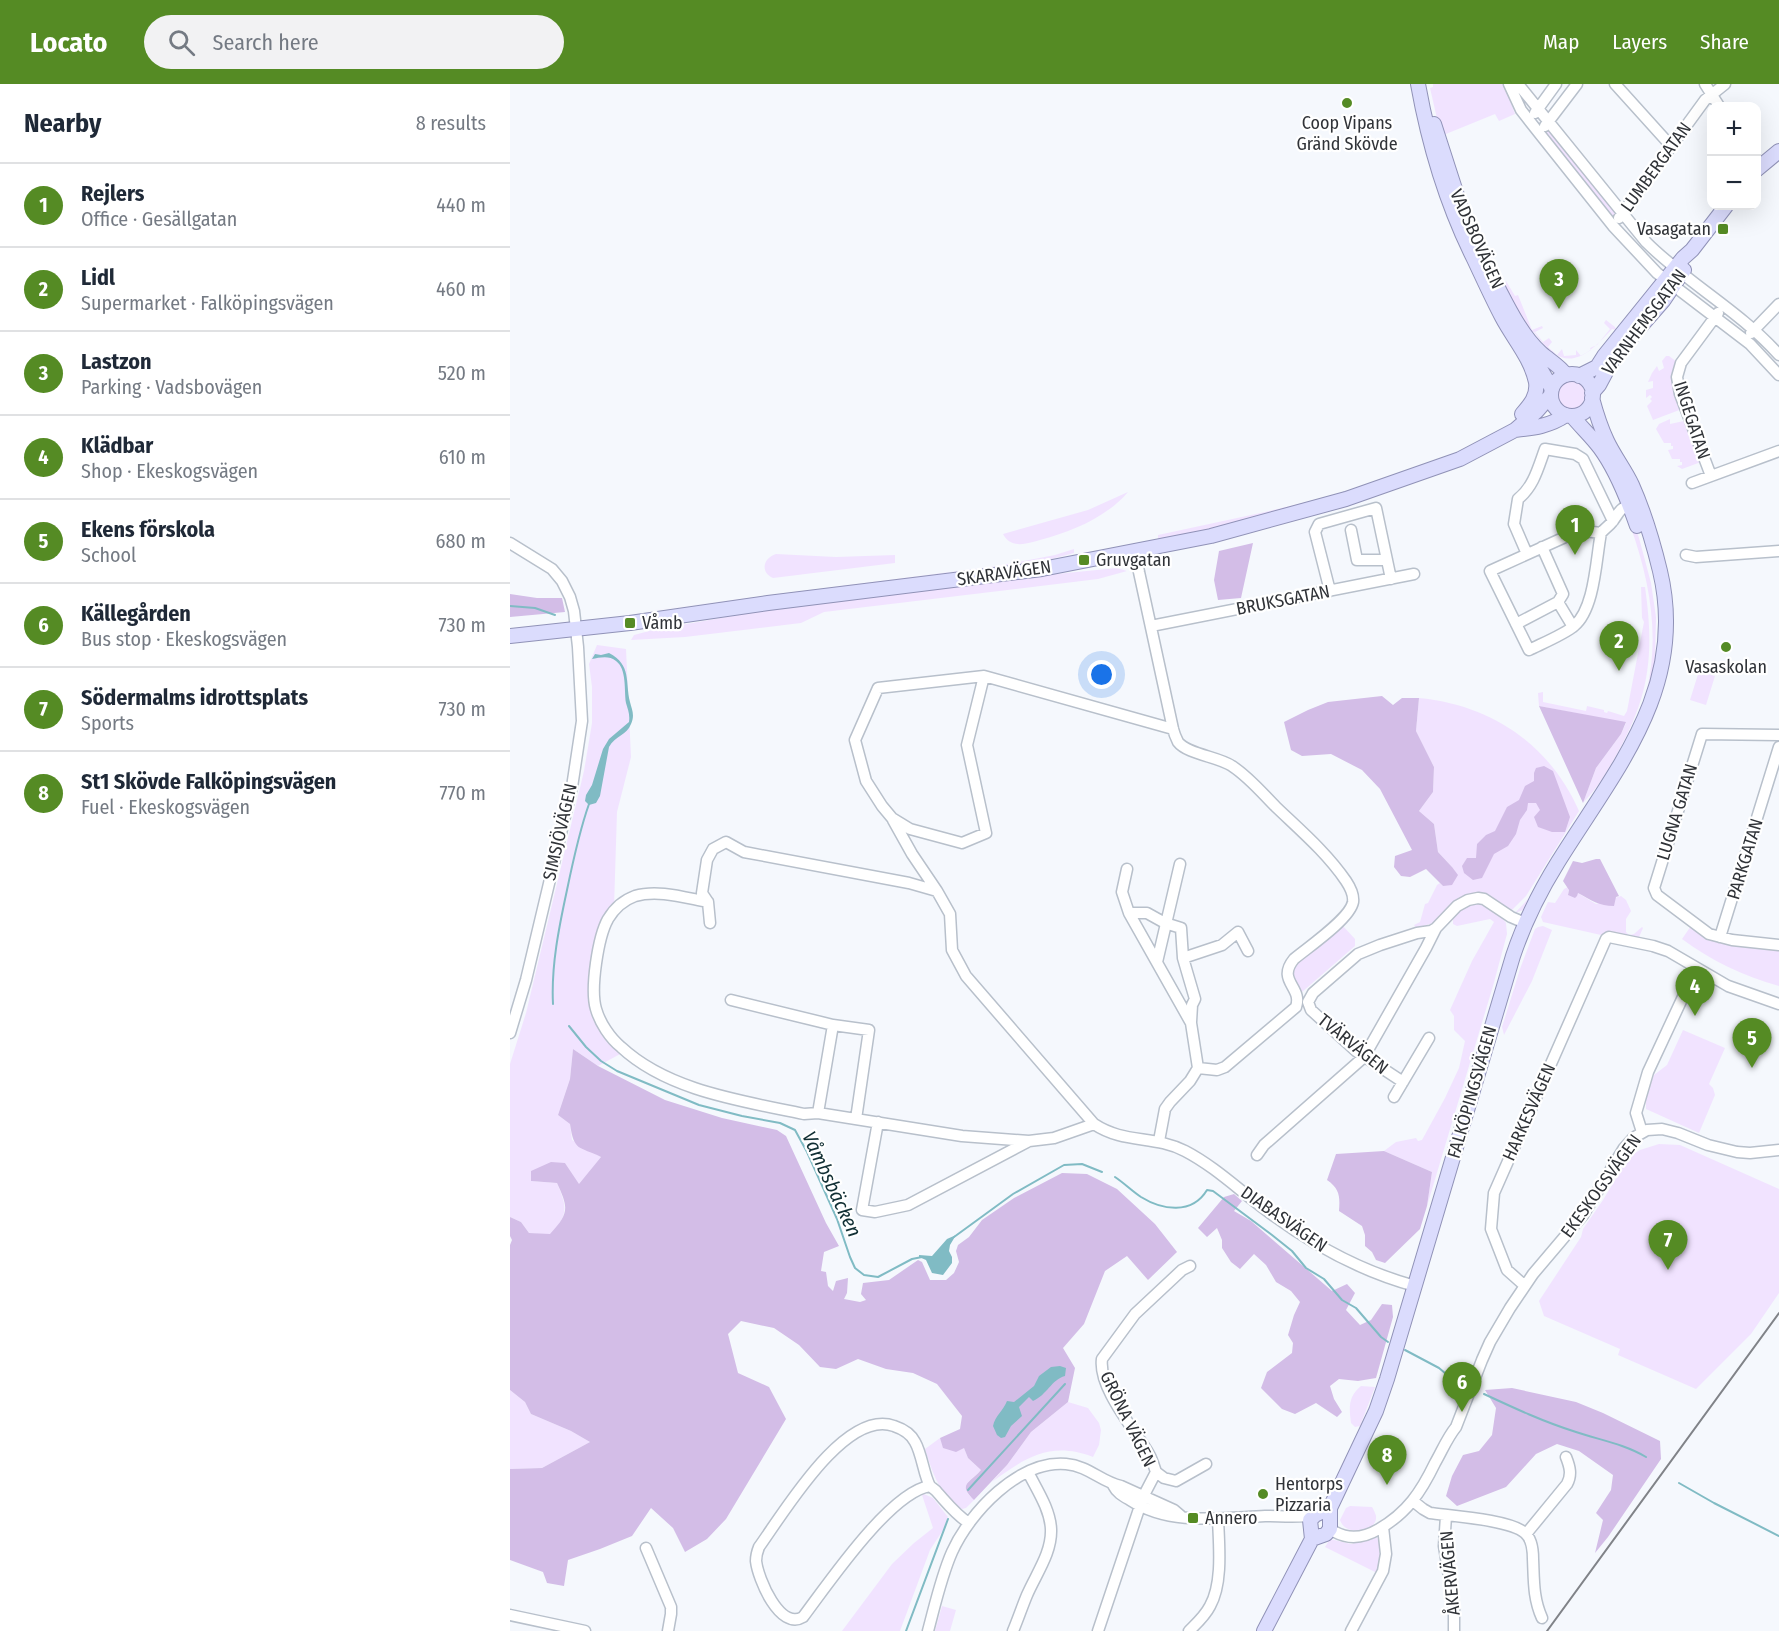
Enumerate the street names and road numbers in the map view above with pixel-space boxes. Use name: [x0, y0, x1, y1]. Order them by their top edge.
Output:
street label: LUMBERGATAN: [1616, 118, 1696, 216]
street label: VADSBOVÄGEN: [1445, 186, 1509, 292]
street label: VARNHEMSGATAN: [1597, 265, 1691, 379]
street label: INGEGATAN: [1669, 378, 1715, 462]
street label: SKARAVÄGEN: [956, 556, 1052, 590]
street label: BRUKSGATAN: [1234, 580, 1332, 620]
street label: LUGNA GATAN: [1652, 761, 1702, 863]
street label: SIMSJÖVÄGEN: [538, 781, 582, 883]
street label: PARKGATAN: [1722, 816, 1768, 902]
street label: TVÄRVÄGEN: [1313, 1009, 1393, 1079]
street label: FALKÖPINGSVÄGEN: [1443, 1023, 1501, 1161]
street label: HARKESVÄGEN: [1498, 1060, 1560, 1164]
street label: EKESKOGSVÄGEN: [1556, 1130, 1646, 1242]
street label: DIABASVÄGEN: [1237, 1181, 1331, 1257]
street label: GRÖNA VÄGEN: [1095, 1368, 1161, 1470]
street label: ÅKERVÄGEN: [1434, 1530, 1465, 1616]

